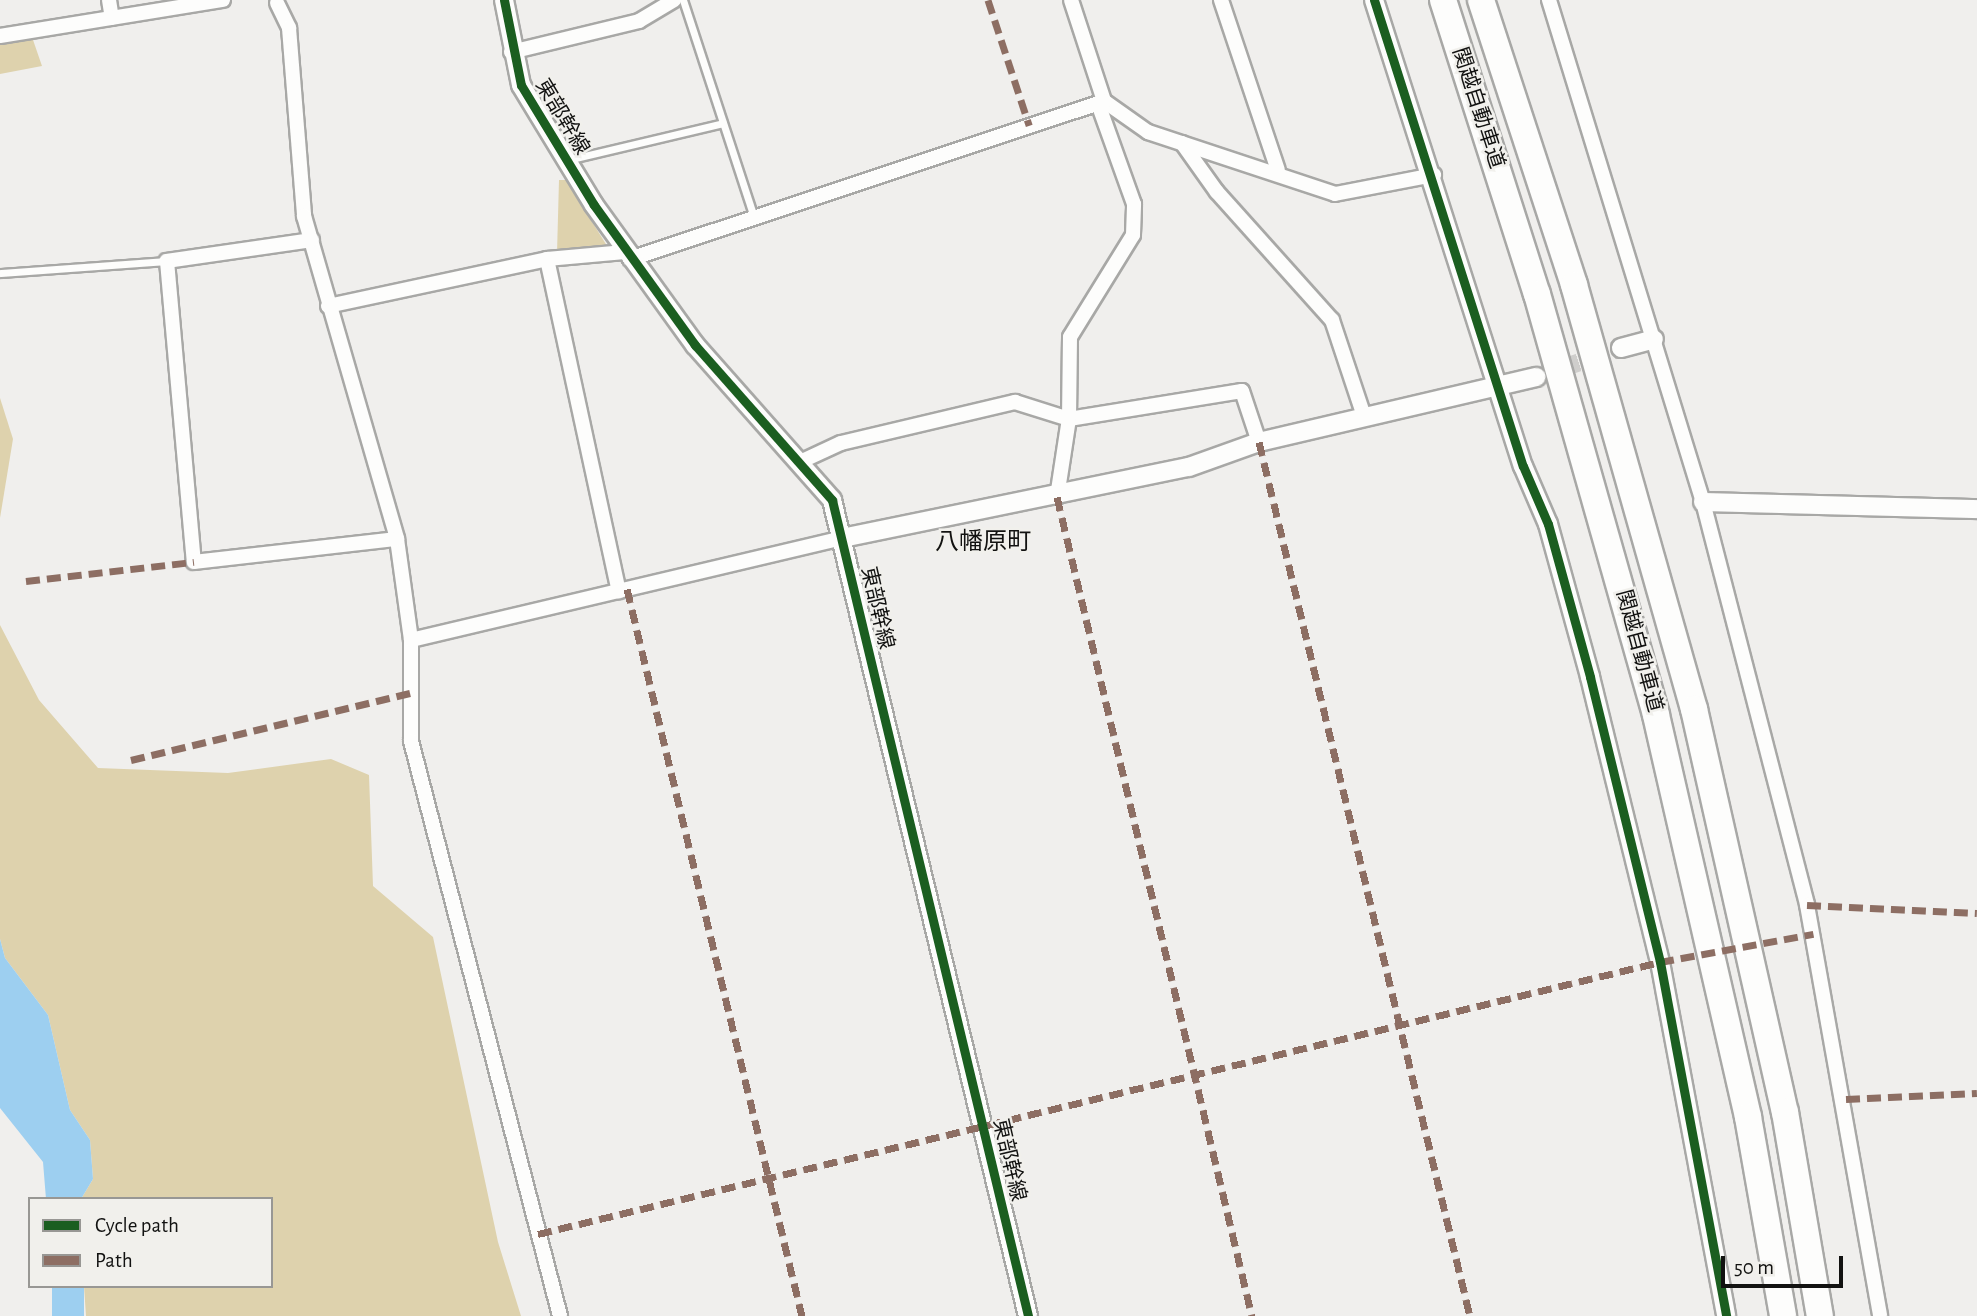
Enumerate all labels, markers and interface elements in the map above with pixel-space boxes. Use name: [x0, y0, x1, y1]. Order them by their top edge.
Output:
street label: 関越自動車道: [1447, 44, 1509, 172]
street label: 東部幹線: [530, 75, 594, 159]
district label: 八幡原町: [935, 529, 1031, 557]
street label: 東部幹線: [855, 564, 899, 652]
street label: 関越自動車道: [1611, 587, 1667, 715]
street label: 東部幹線: [987, 1116, 1031, 1204]
legend: [28, 1197, 273, 1288]
text: Cycle path: [95, 1215, 179, 1236]
scale bar: [1725, 1242, 1848, 1286]
text: Path: [95, 1250, 133, 1271]
text: 50 m: [1734, 1257, 1774, 1278]

